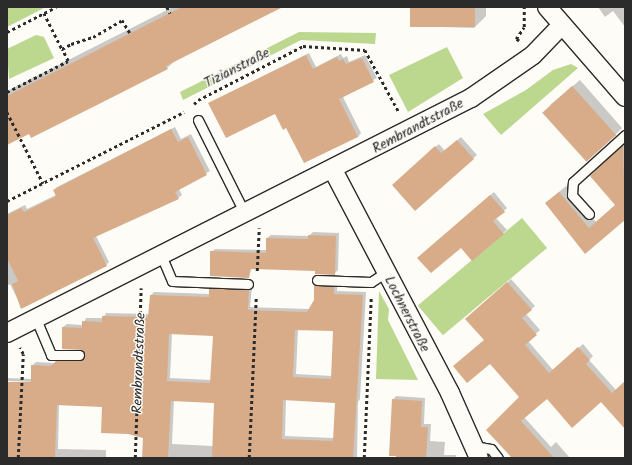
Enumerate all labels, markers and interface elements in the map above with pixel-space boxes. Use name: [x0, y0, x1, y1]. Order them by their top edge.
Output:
street label: Tizianstraße: [201, 44, 273, 92]
street label: Rembrandtstraße: [369, 95, 467, 157]
street label: Lochnerstraße: [381, 273, 433, 355]
street label: Rembrandtstraße: [129, 312, 149, 414]

